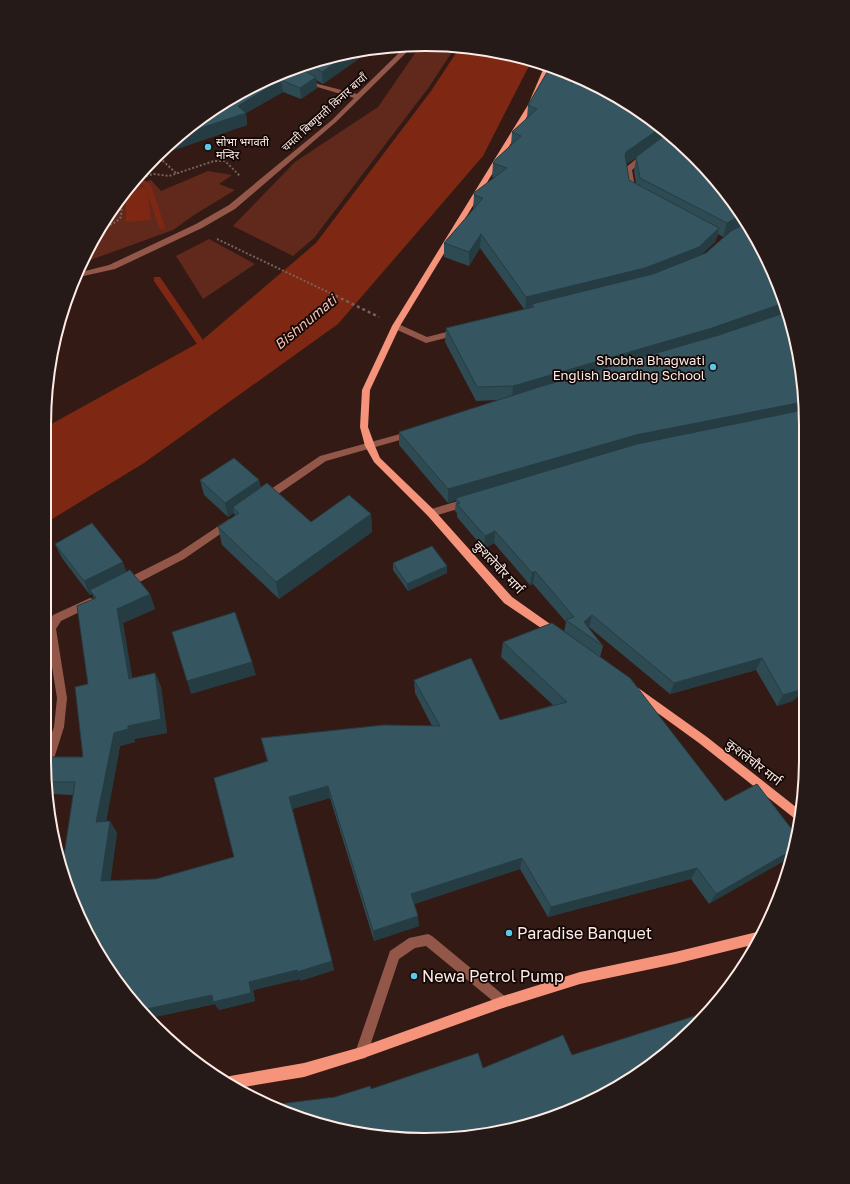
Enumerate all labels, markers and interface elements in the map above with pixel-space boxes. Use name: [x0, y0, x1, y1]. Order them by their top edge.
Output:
street label: चमती बिष्णुमती किनार बायाँ: [279, 70, 371, 155]
place label: सोभा भगवती मन्दिर: [216, 135, 269, 161]
marker: सोभा भगवती मन्दिर: [203, 142, 213, 152]
water label: Bishnumati: [271, 290, 341, 353]
place label: Shobha Bhagwati English Boarding School: [553, 352, 705, 383]
marker: Shobha Bhagwati English Boarding School: [708, 362, 718, 372]
street label: कुशलेचौर मार्ग: [470, 537, 528, 598]
street label: कुशलेचौर मार्ग: [722, 735, 786, 790]
place label: Paradise Banquet: [517, 923, 652, 943]
marker: Paradise Banquet: [504, 928, 514, 938]
place label: Newa Petrol Pump: [422, 966, 564, 986]
marker: Newa Petrol Pump: [409, 971, 419, 981]

